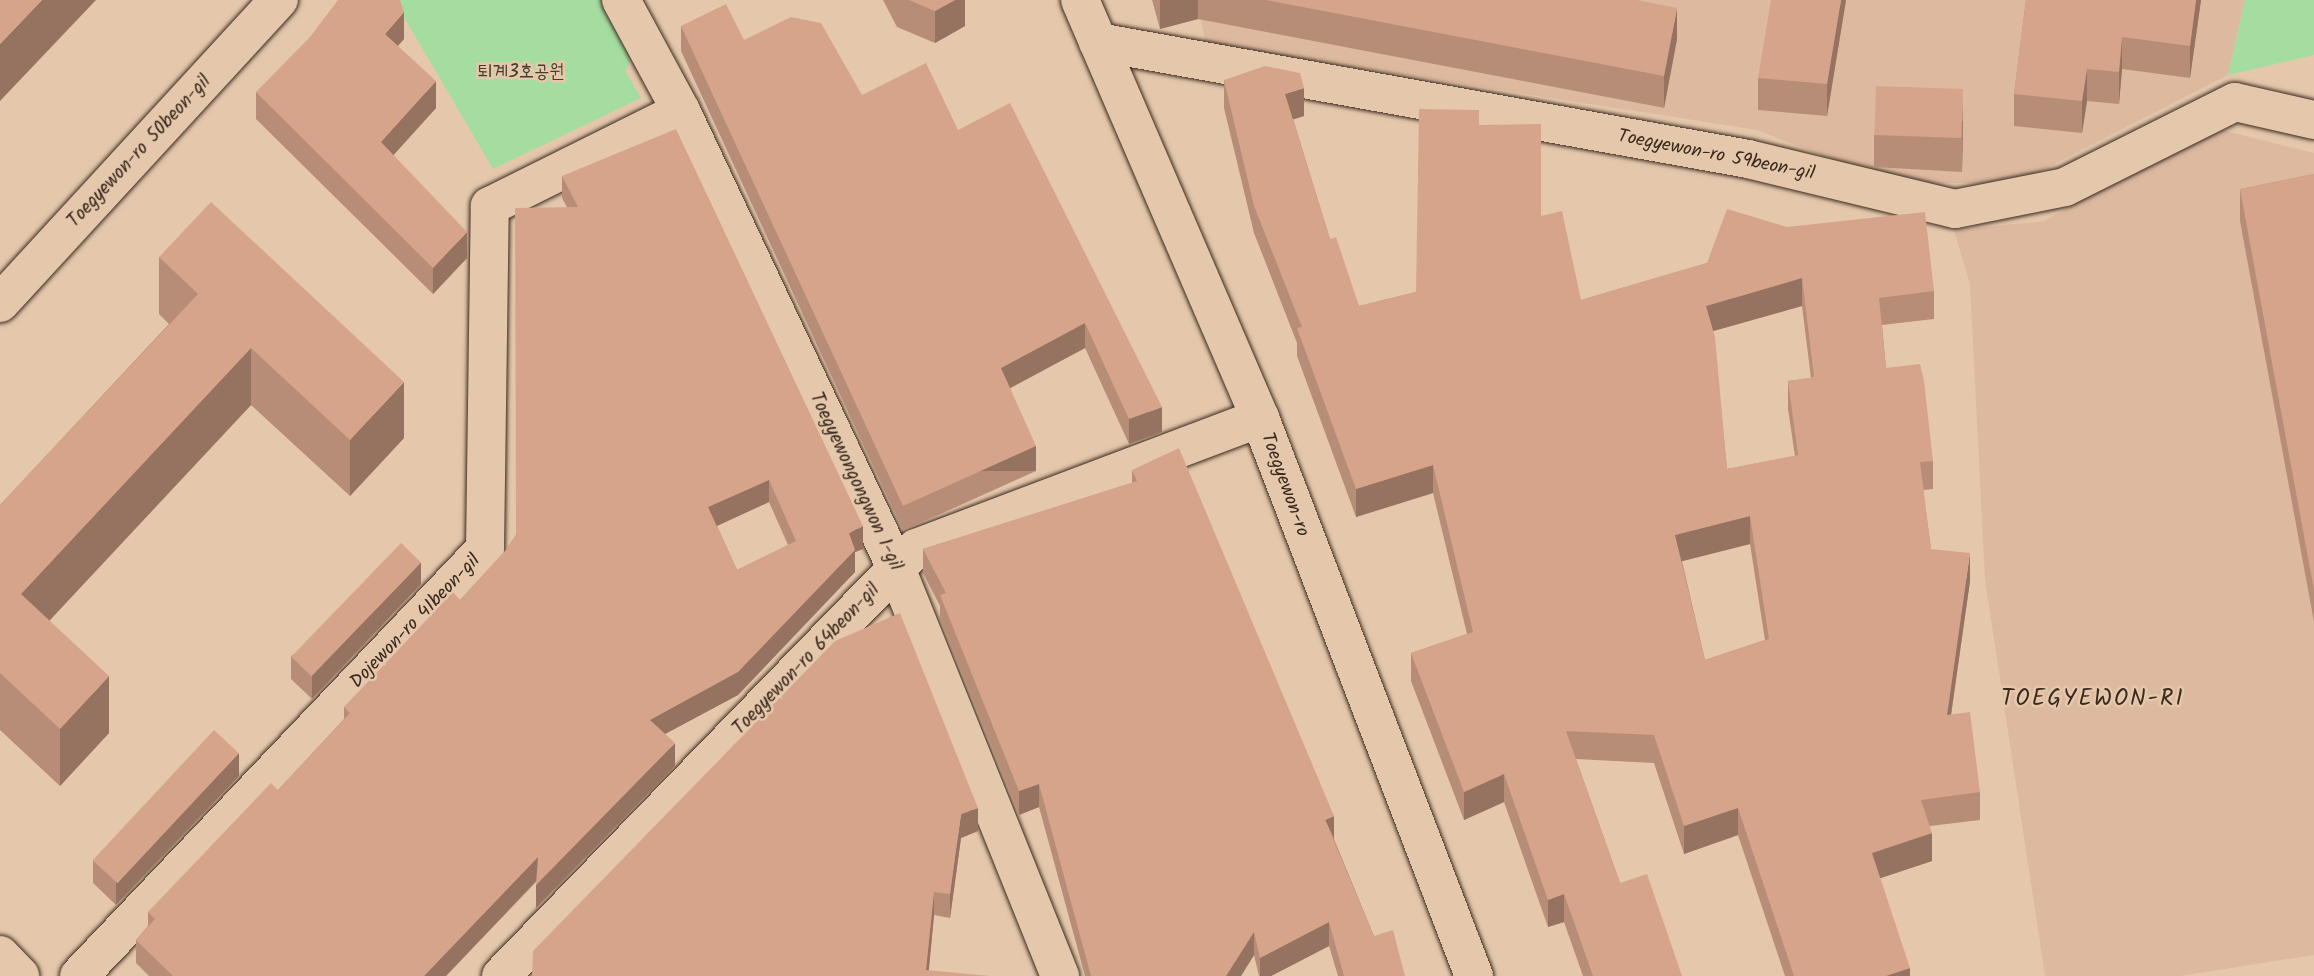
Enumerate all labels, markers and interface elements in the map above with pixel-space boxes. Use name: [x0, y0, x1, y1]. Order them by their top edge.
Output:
park label: 퇴계3호공원: [477, 62, 565, 84]
street label: Toegyewon-ro 50beon-gil: [63, 71, 217, 233]
street label: Toegyewon-ro 59beon-gil: [1616, 126, 1816, 186]
street label: Toegyewongongwon 1-gil: [804, 389, 906, 575]
street label: Toegyewon-ro: [1255, 430, 1313, 540]
street label: Dojewon-ro 41beon-gil: [346, 550, 486, 694]
street label: Toegyewon-ro 64beon-gil: [729, 580, 885, 740]
district label: TOEGYEWON-RI: [2003, 685, 2183, 713]

